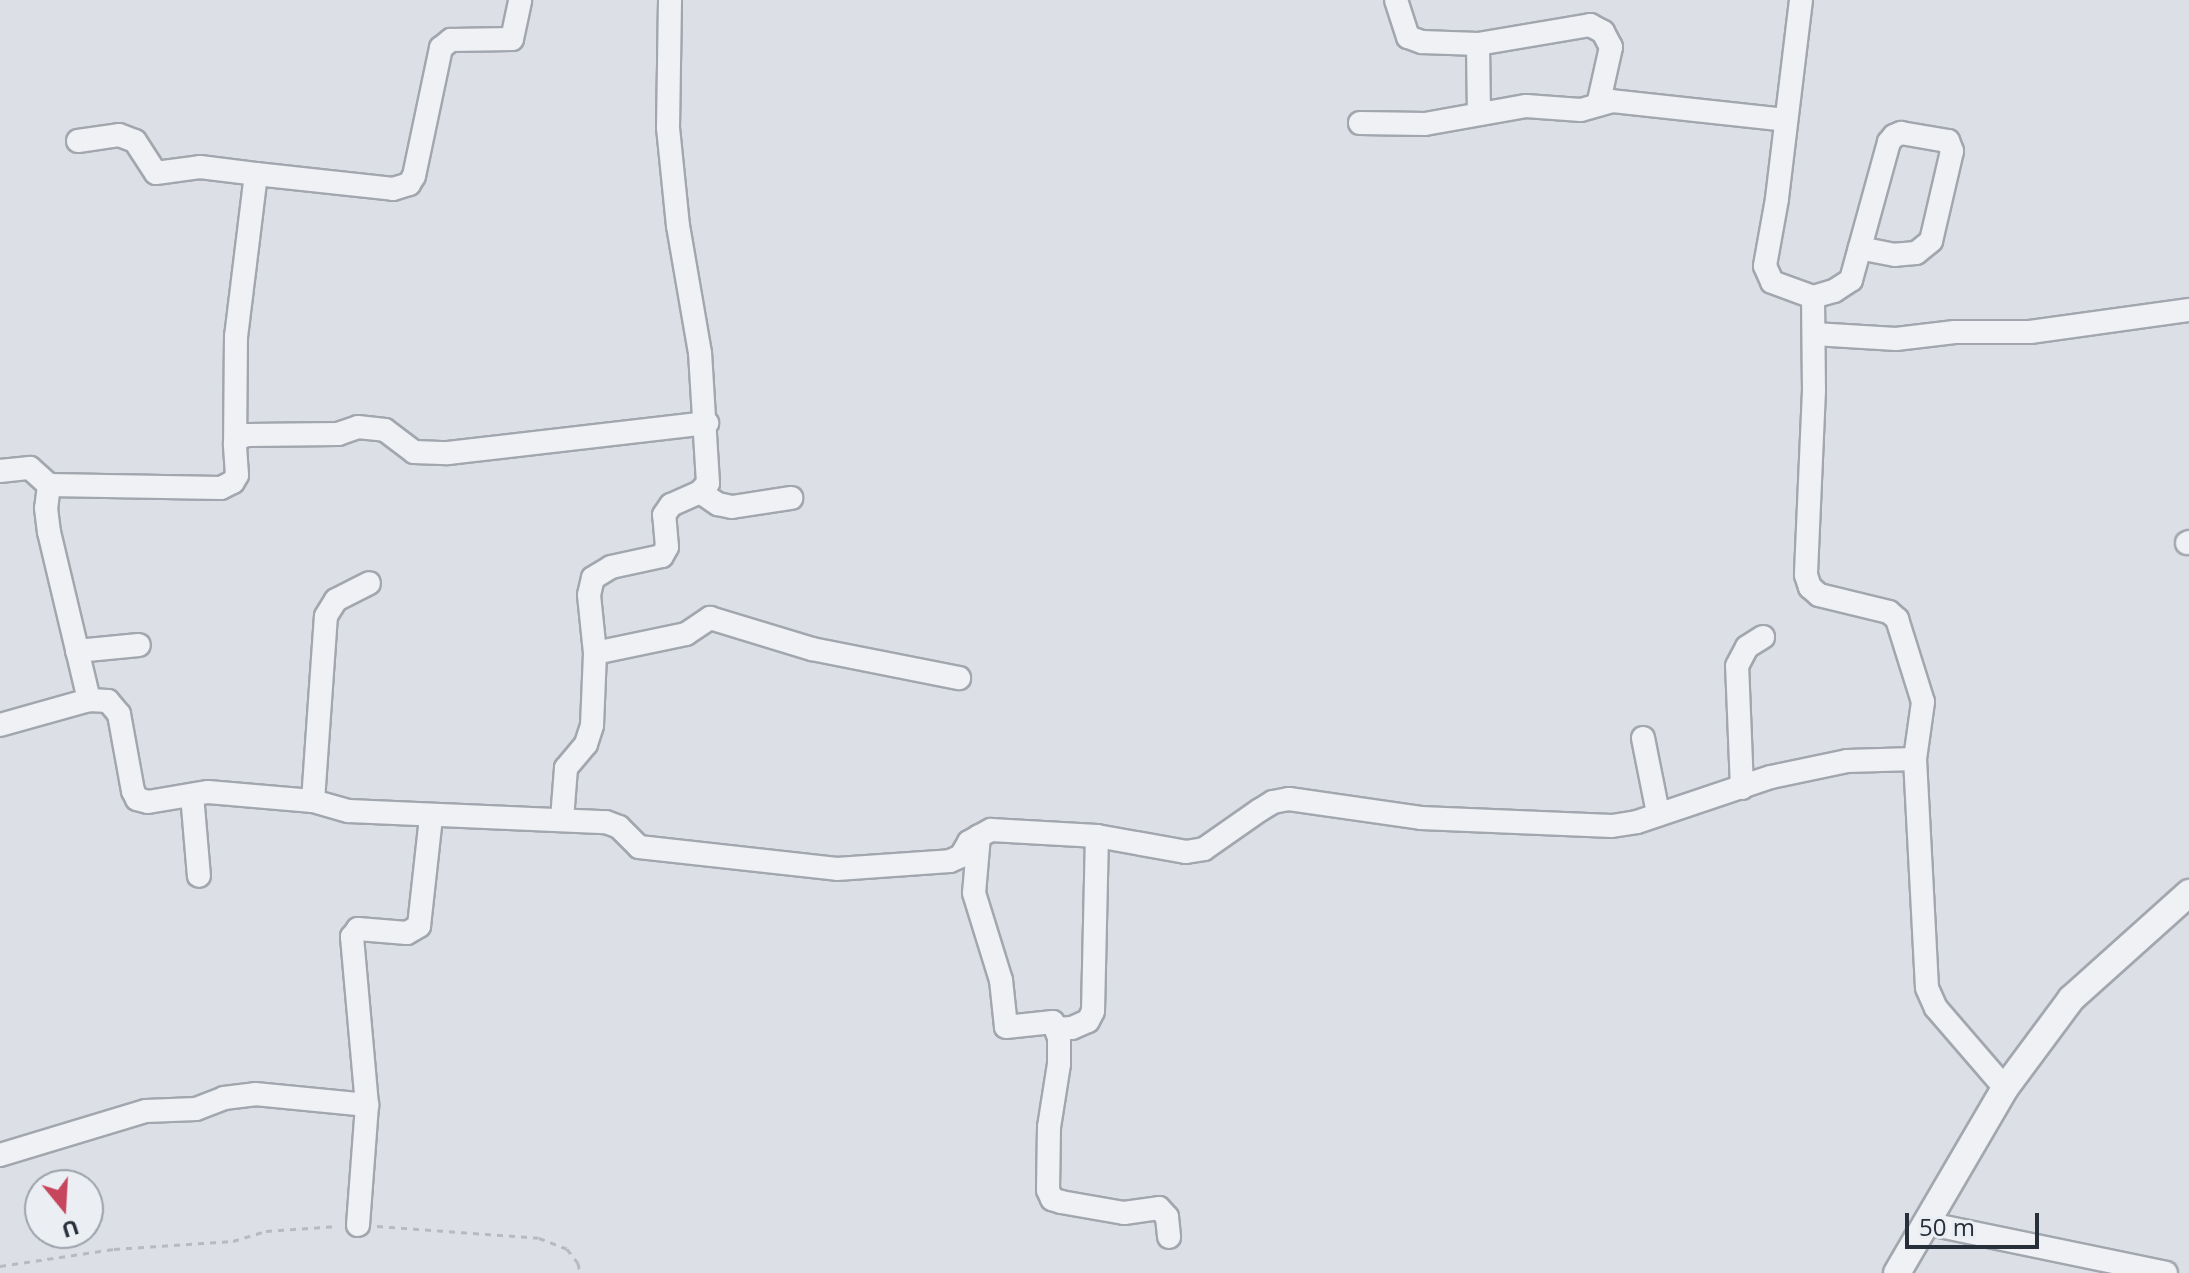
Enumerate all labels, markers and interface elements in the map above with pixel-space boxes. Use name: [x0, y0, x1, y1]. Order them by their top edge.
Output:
north arrow: [24, 1169, 104, 1249]
scale bar: [1909, 1197, 2043, 1247]
text: 50 m: [1919, 1210, 1975, 1243]
text: U: [58, 1213, 83, 1247]

